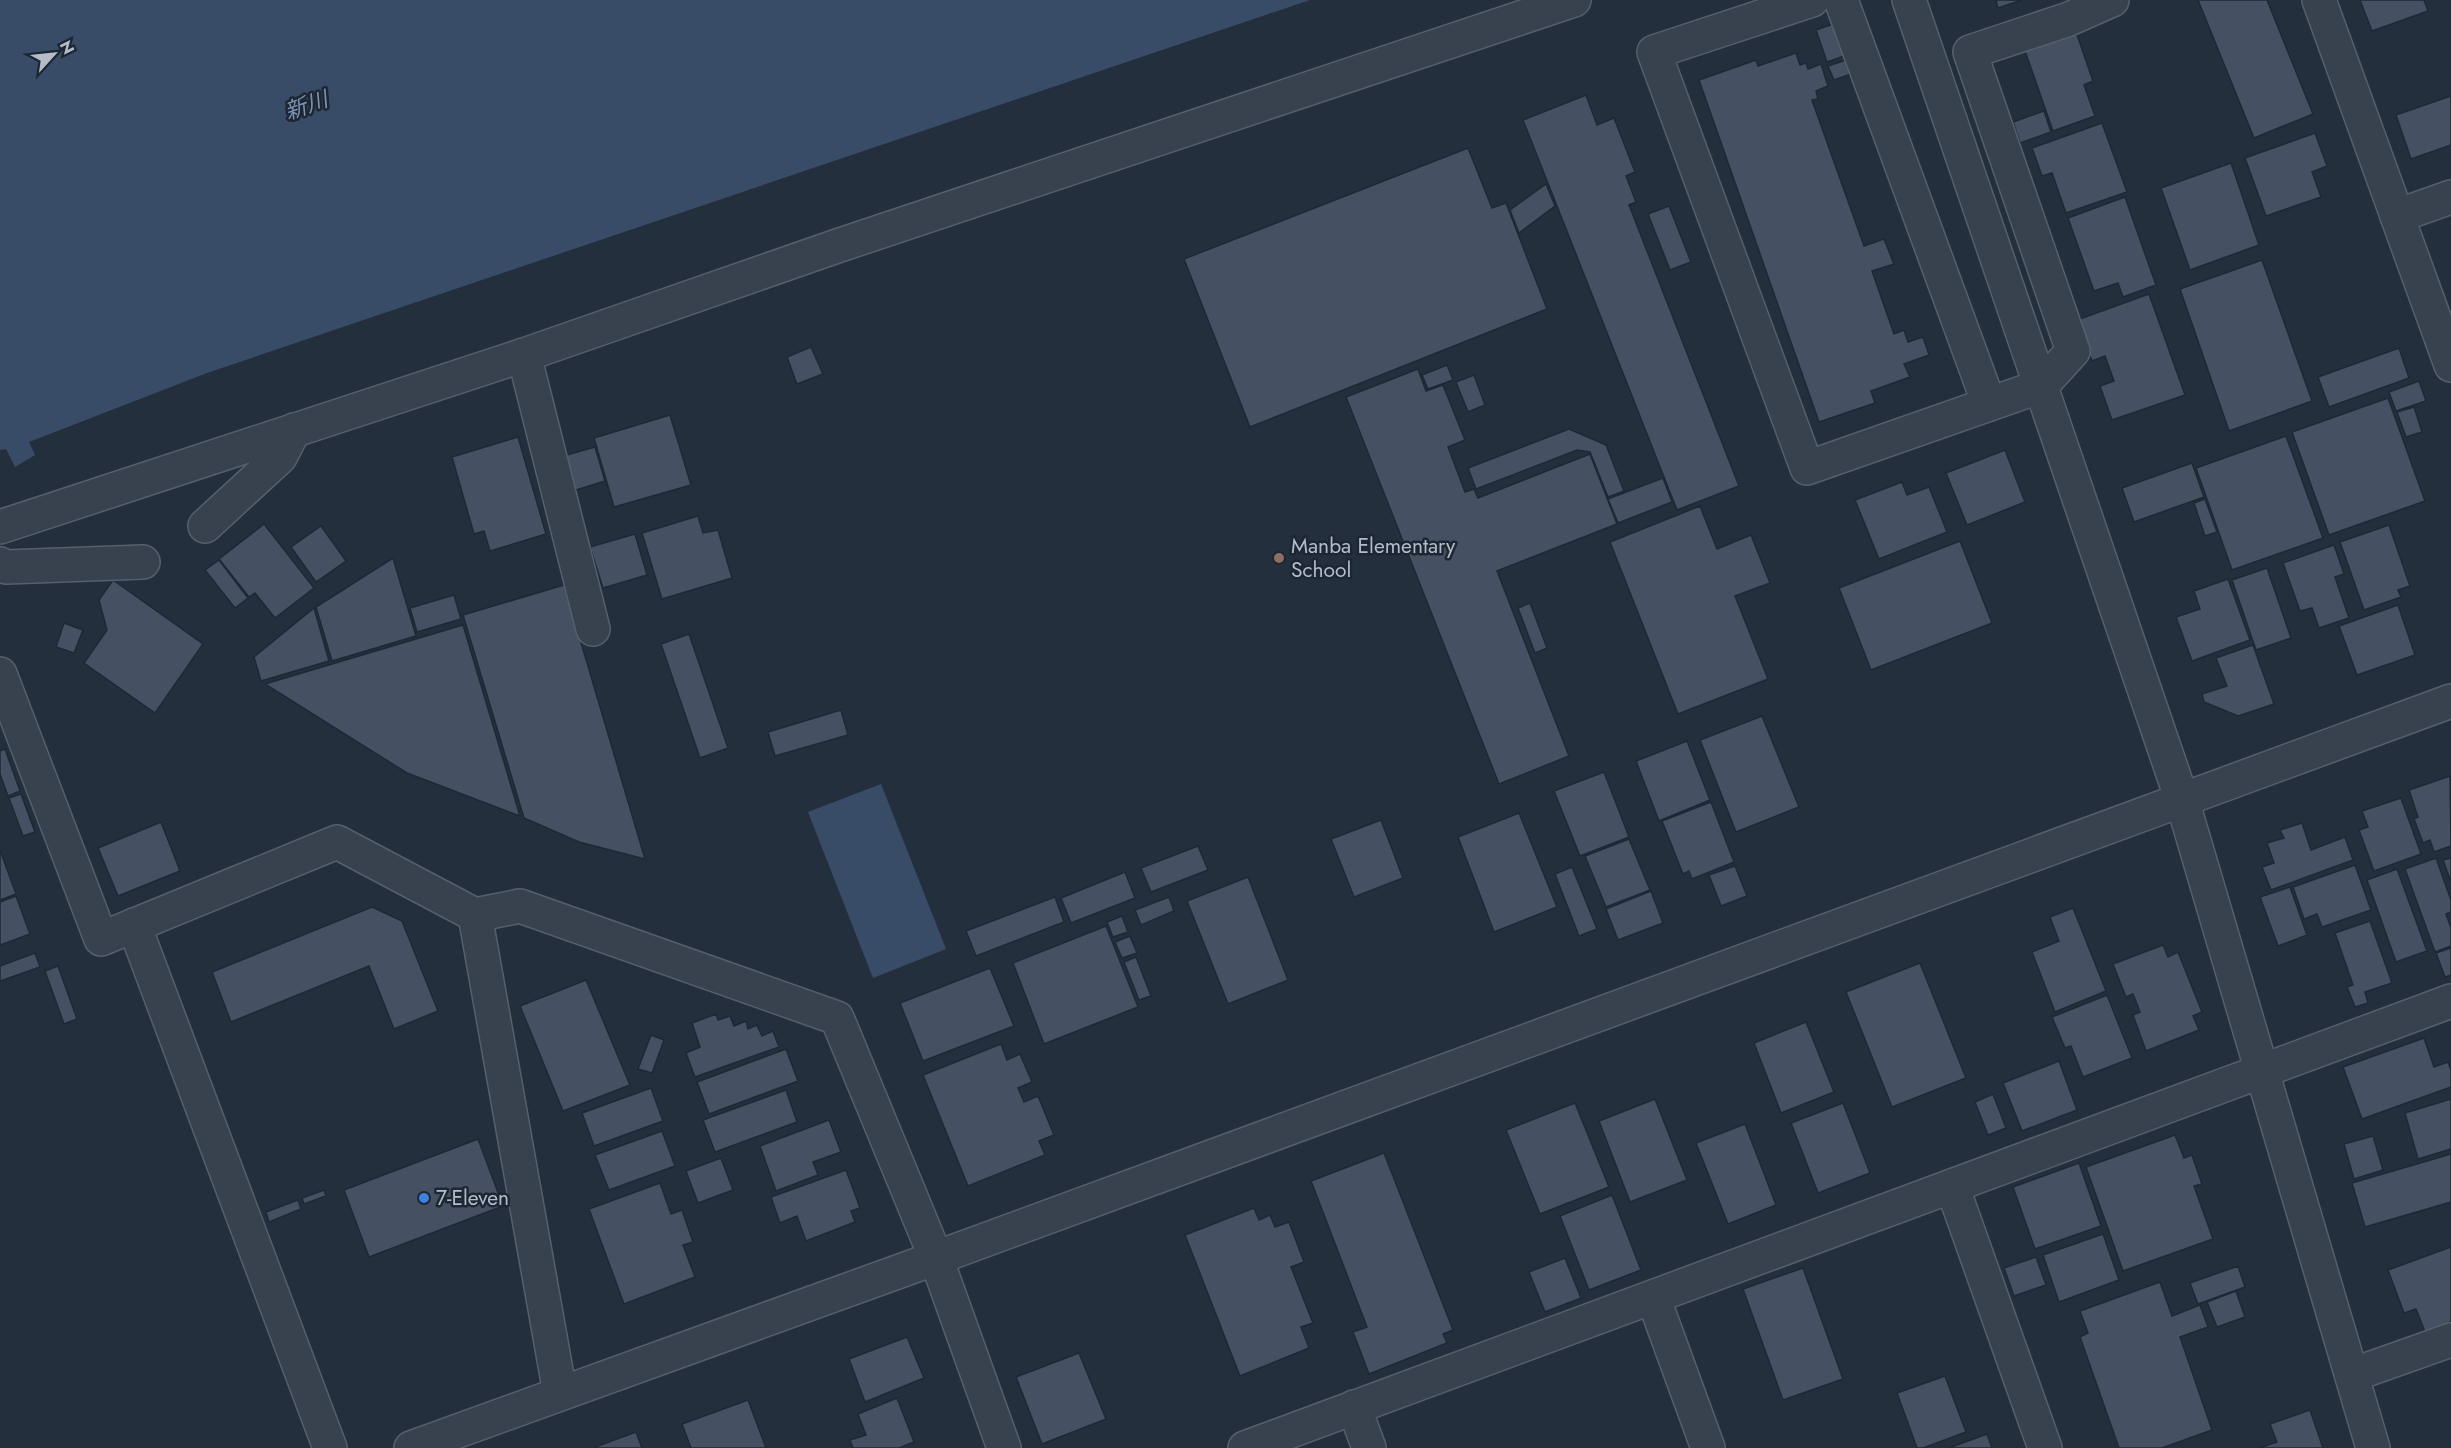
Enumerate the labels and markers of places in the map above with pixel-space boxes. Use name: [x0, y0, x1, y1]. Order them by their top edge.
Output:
place label: Manba Elementary School: [1291, 531, 1456, 585]
marker: Manba Elementary School: [1272, 551, 1286, 565]
place label: 7-Eleven: [436, 1183, 509, 1213]
marker: 7-Eleven: [417, 1191, 431, 1205]

